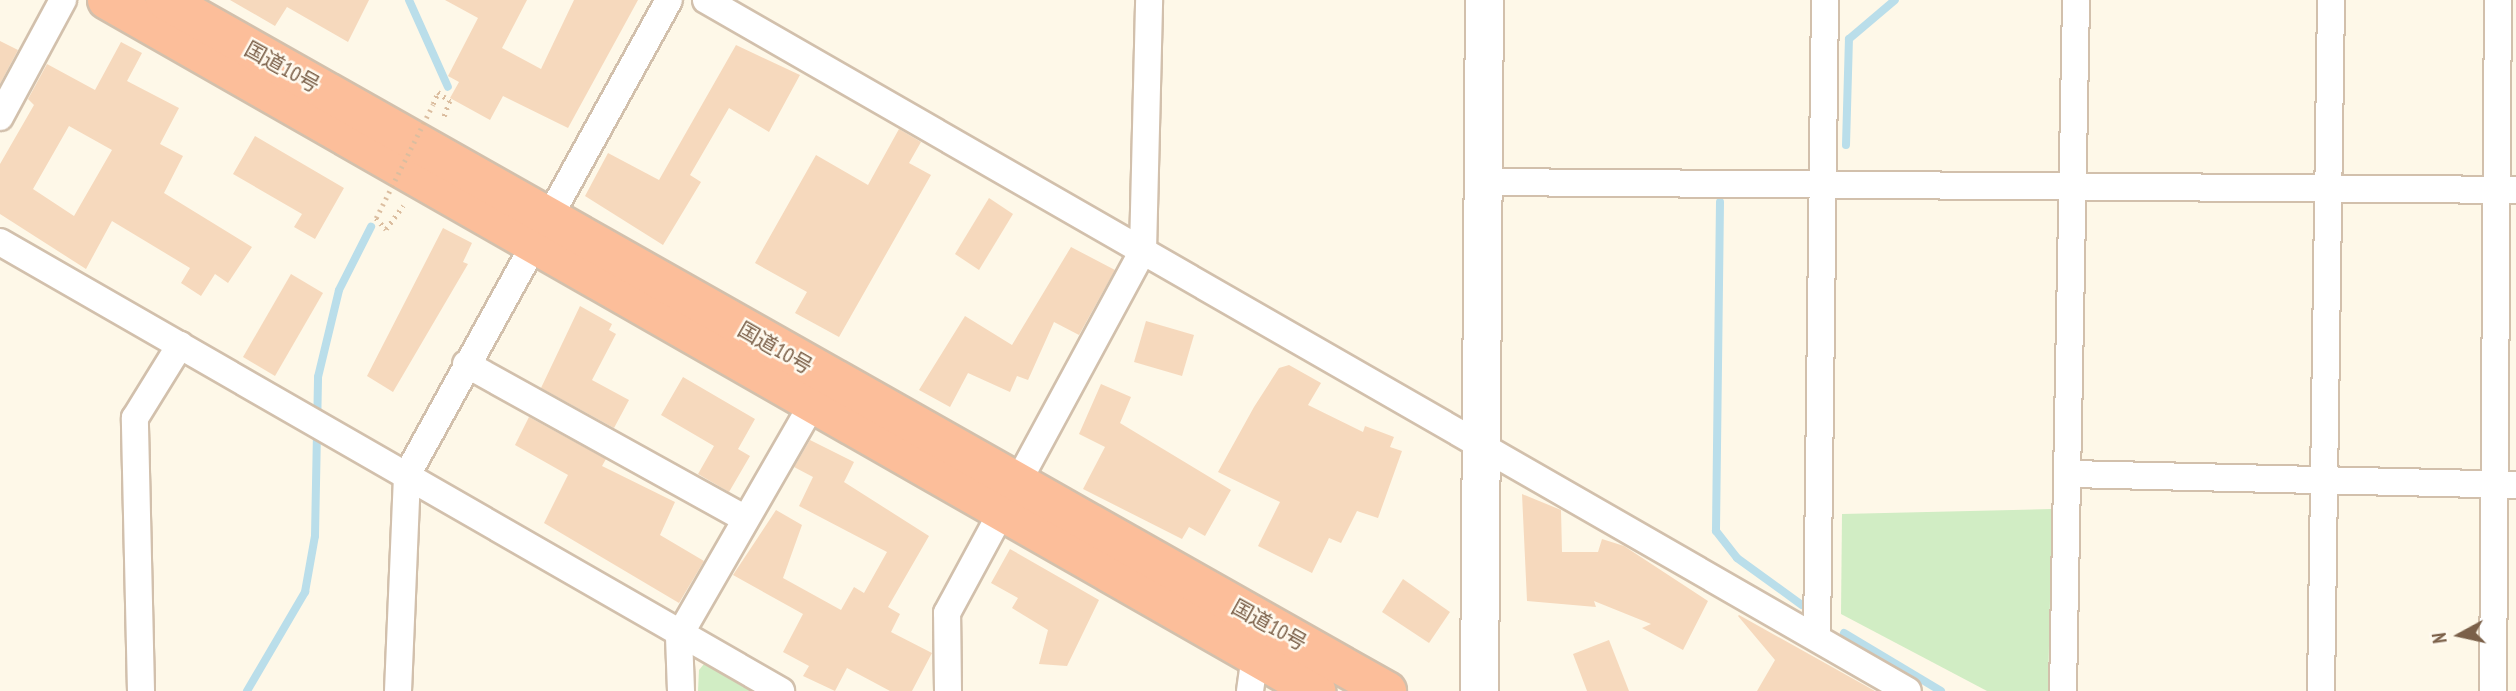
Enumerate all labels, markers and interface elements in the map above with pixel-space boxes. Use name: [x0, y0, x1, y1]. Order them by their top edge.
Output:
street label: 国道10号: [240, 36, 324, 98]
street label: 国道10号: [733, 317, 817, 379]
street label: 国道10号: [1227, 594, 1311, 656]
north arrow: [2425, 600, 2495, 670]
text: N: [2427, 631, 2452, 645]

